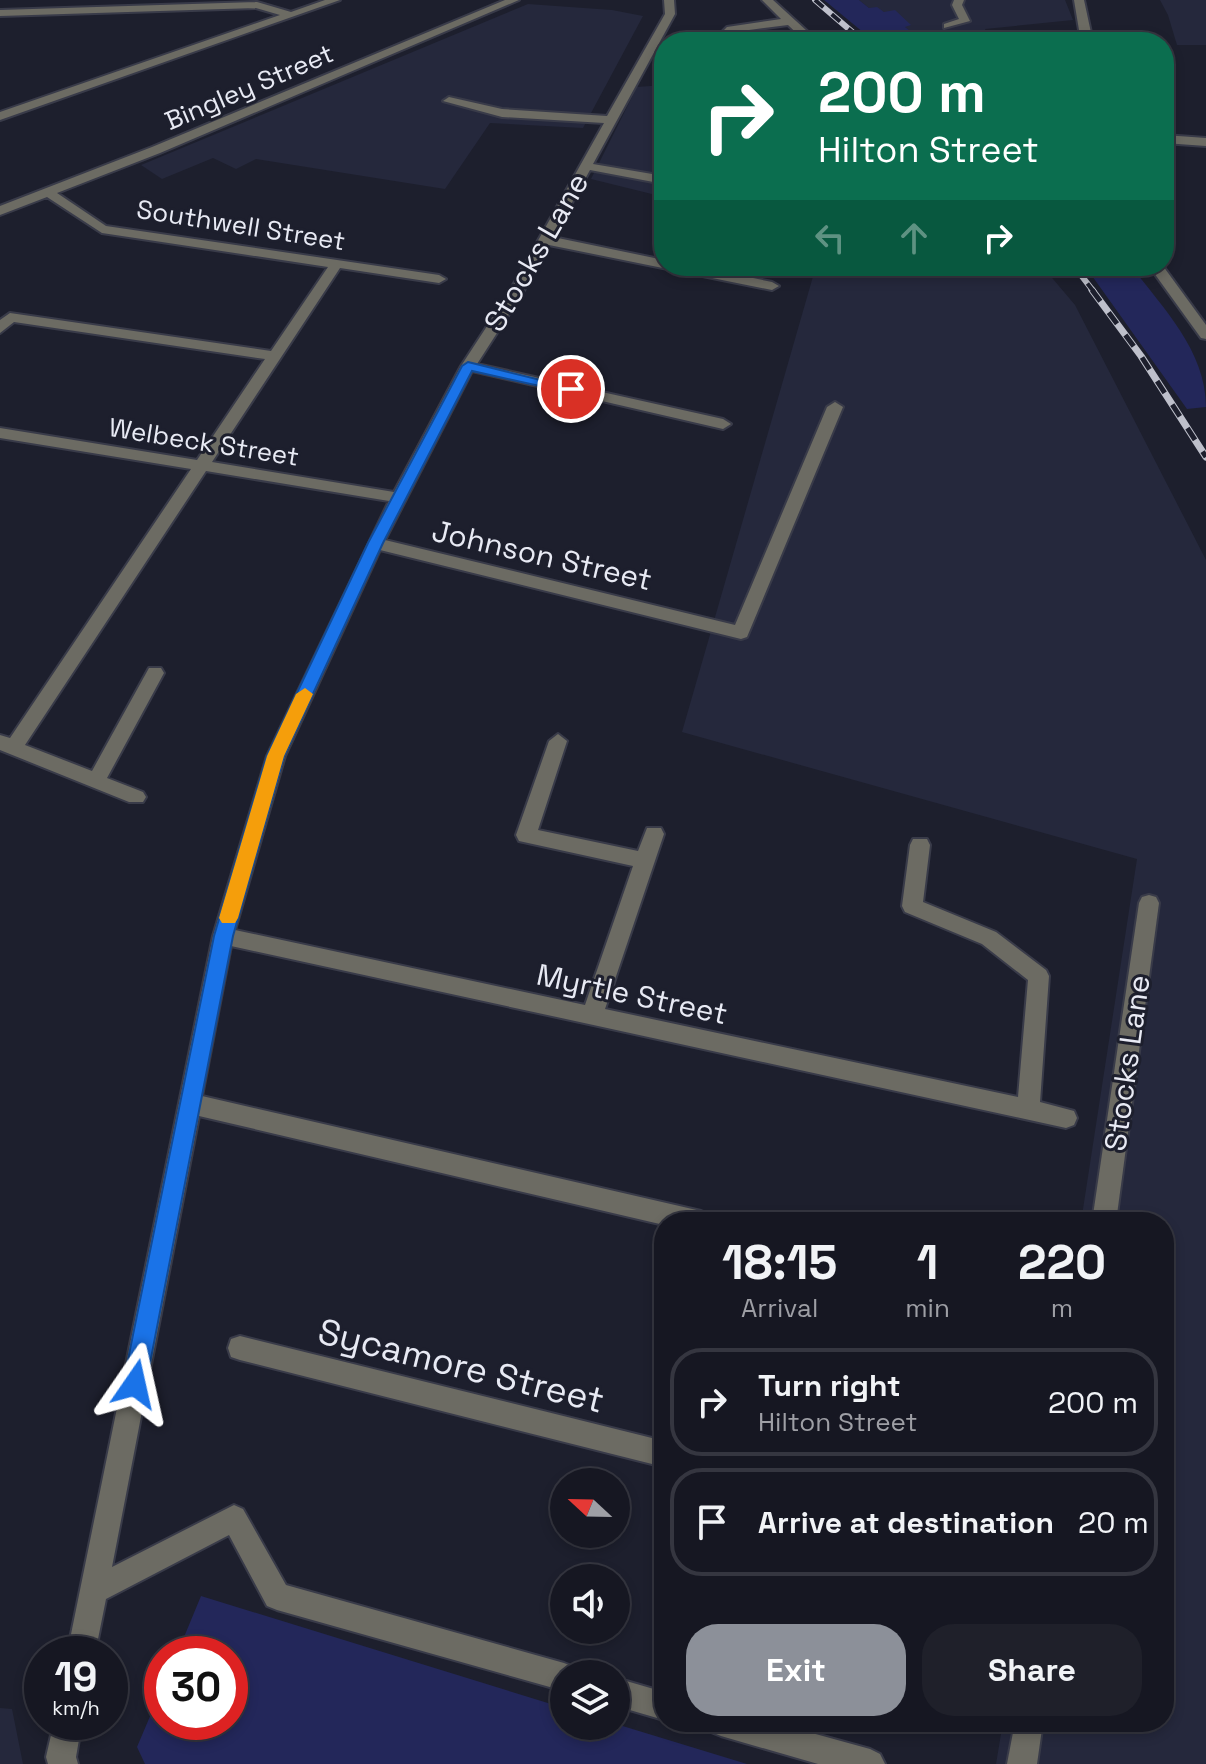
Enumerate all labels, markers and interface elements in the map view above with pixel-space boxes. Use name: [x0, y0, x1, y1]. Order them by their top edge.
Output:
street label: Bingley Street: [160, 36, 338, 138]
text: 200 m: [818, 57, 986, 128]
icon: right: [686, 64, 790, 168]
text: Hilton Street: [818, 127, 1039, 173]
street label: Stocks Lane: [475, 166, 597, 338]
street label: Southwell Street: [134, 192, 348, 258]
icon: left: [808, 216, 852, 260]
icon: ahead: [892, 216, 936, 260]
icon: right: [976, 216, 1020, 260]
pin: [537, 355, 605, 423]
icon: arrive: [549, 367, 593, 411]
street label: Welbeck Street: [107, 410, 301, 474]
street label: Johnson Street: [428, 511, 656, 599]
street label: Myrtle Street: [533, 955, 731, 1033]
street label: Stocks Lane: [1095, 973, 1159, 1153]
text: 18:15: [722, 1232, 837, 1293]
text: 1: [917, 1232, 938, 1293]
text: 220: [1018, 1232, 1106, 1293]
text: Arrival: [741, 1291, 818, 1325]
text: min: [905, 1291, 950, 1325]
text: m: [1051, 1291, 1073, 1325]
street label: Sycamore Street: [313, 1308, 609, 1424]
position arrow: [93, 1342, 177, 1426]
text: Turn right: [758, 1366, 901, 1405]
icon: right: [690, 1380, 734, 1424]
text: 200 m: [1048, 1383, 1138, 1422]
text: Hilton Street: [758, 1405, 917, 1439]
north arrow: [550, 1468, 630, 1548]
map controls: [550, 1468, 630, 1740]
icon: arrive: [690, 1500, 734, 1544]
text: Arrive at destination: [758, 1503, 1054, 1542]
text: 20 m: [1078, 1503, 1149, 1542]
button: sound: [550, 1564, 630, 1644]
button: Exit: [686, 1624, 906, 1716]
button: Share: [922, 1624, 1142, 1716]
speed limit sign: 30: [144, 1636, 248, 1740]
text: 19: [55, 1652, 97, 1703]
button: layers: [550, 1660, 630, 1740]
text: km/h: [52, 1695, 100, 1721]

